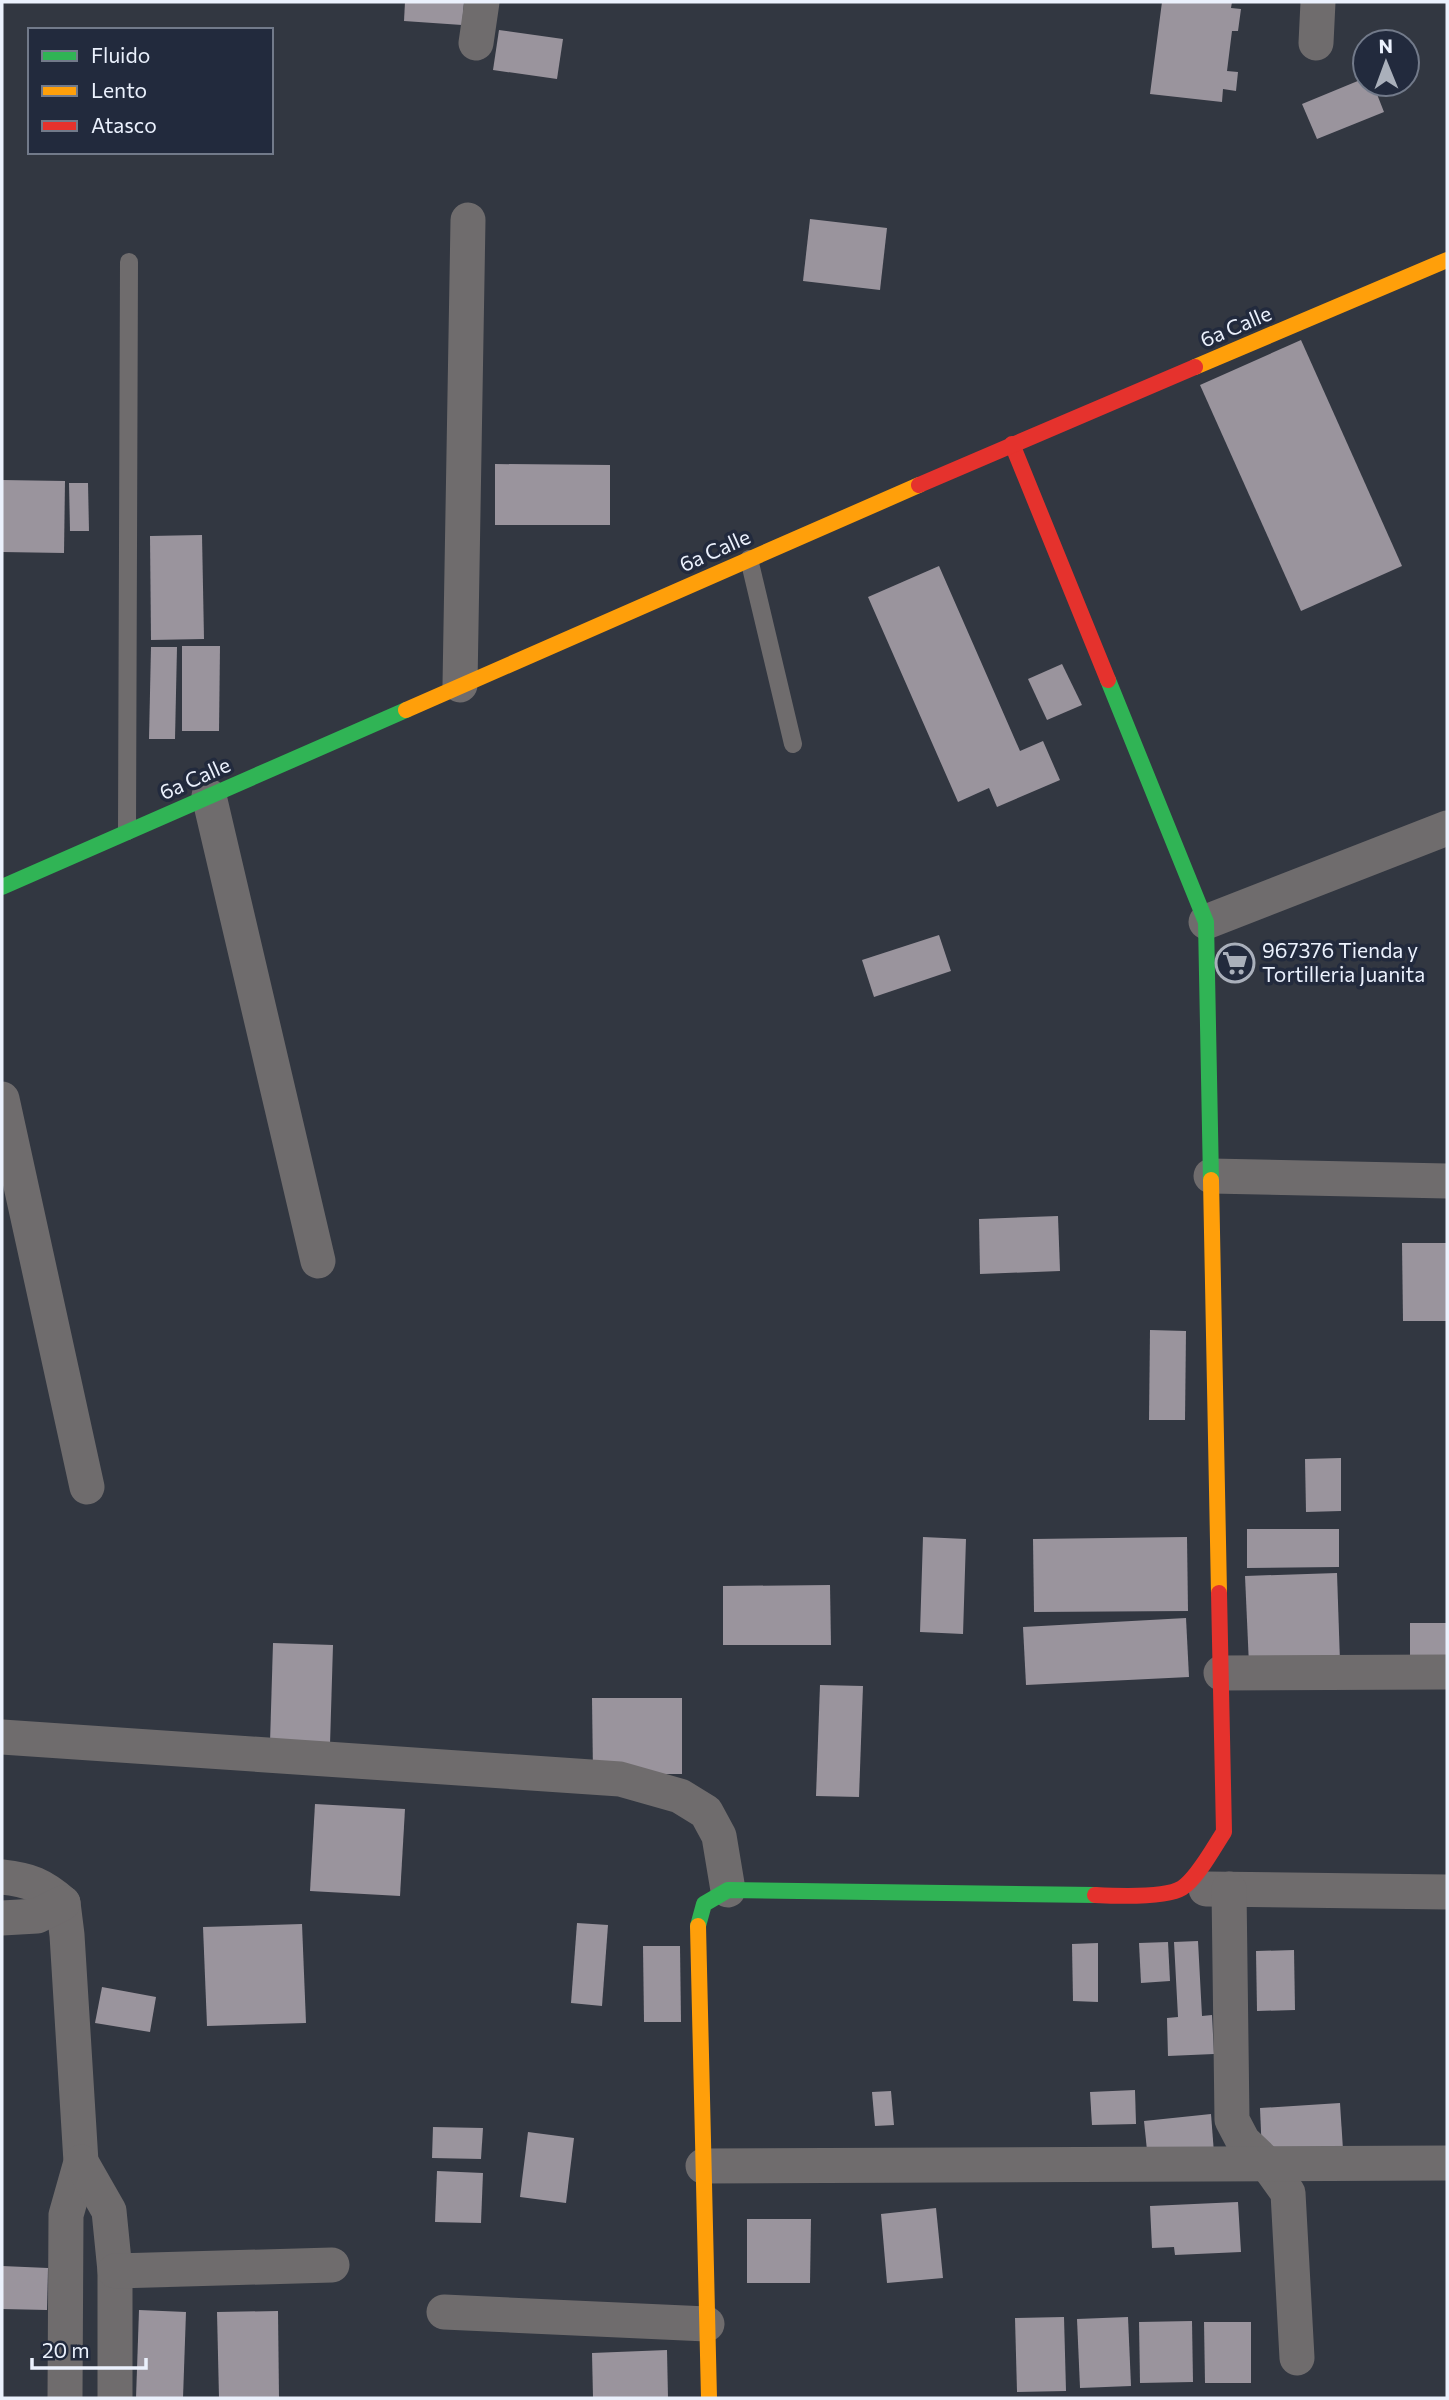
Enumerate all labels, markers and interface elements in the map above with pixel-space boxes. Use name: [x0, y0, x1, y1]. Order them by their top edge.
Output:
legend: [28, 28, 273, 154]
north arrow: [1351, 28, 1421, 98]
text: N: [1378, 34, 1393, 57]
text: Fluido: [91, 42, 150, 67]
text: Lento: [91, 77, 147, 102]
text: Atasco: [91, 112, 157, 137]
street label: 6a Calle: [1196, 299, 1275, 352]
street label: 6a Calle: [675, 523, 754, 576]
street label: 6a Calle: [155, 751, 234, 804]
place label: 967376 Tienda y Tortilleria Juanita: [1262, 937, 1425, 986]
supermarket icon: 967376 Tienda y Tortilleria Juanita: [1214, 942, 1256, 984]
scale bar: [32, 2326, 145, 2370]
text: 20 m: [42, 2337, 90, 2362]

